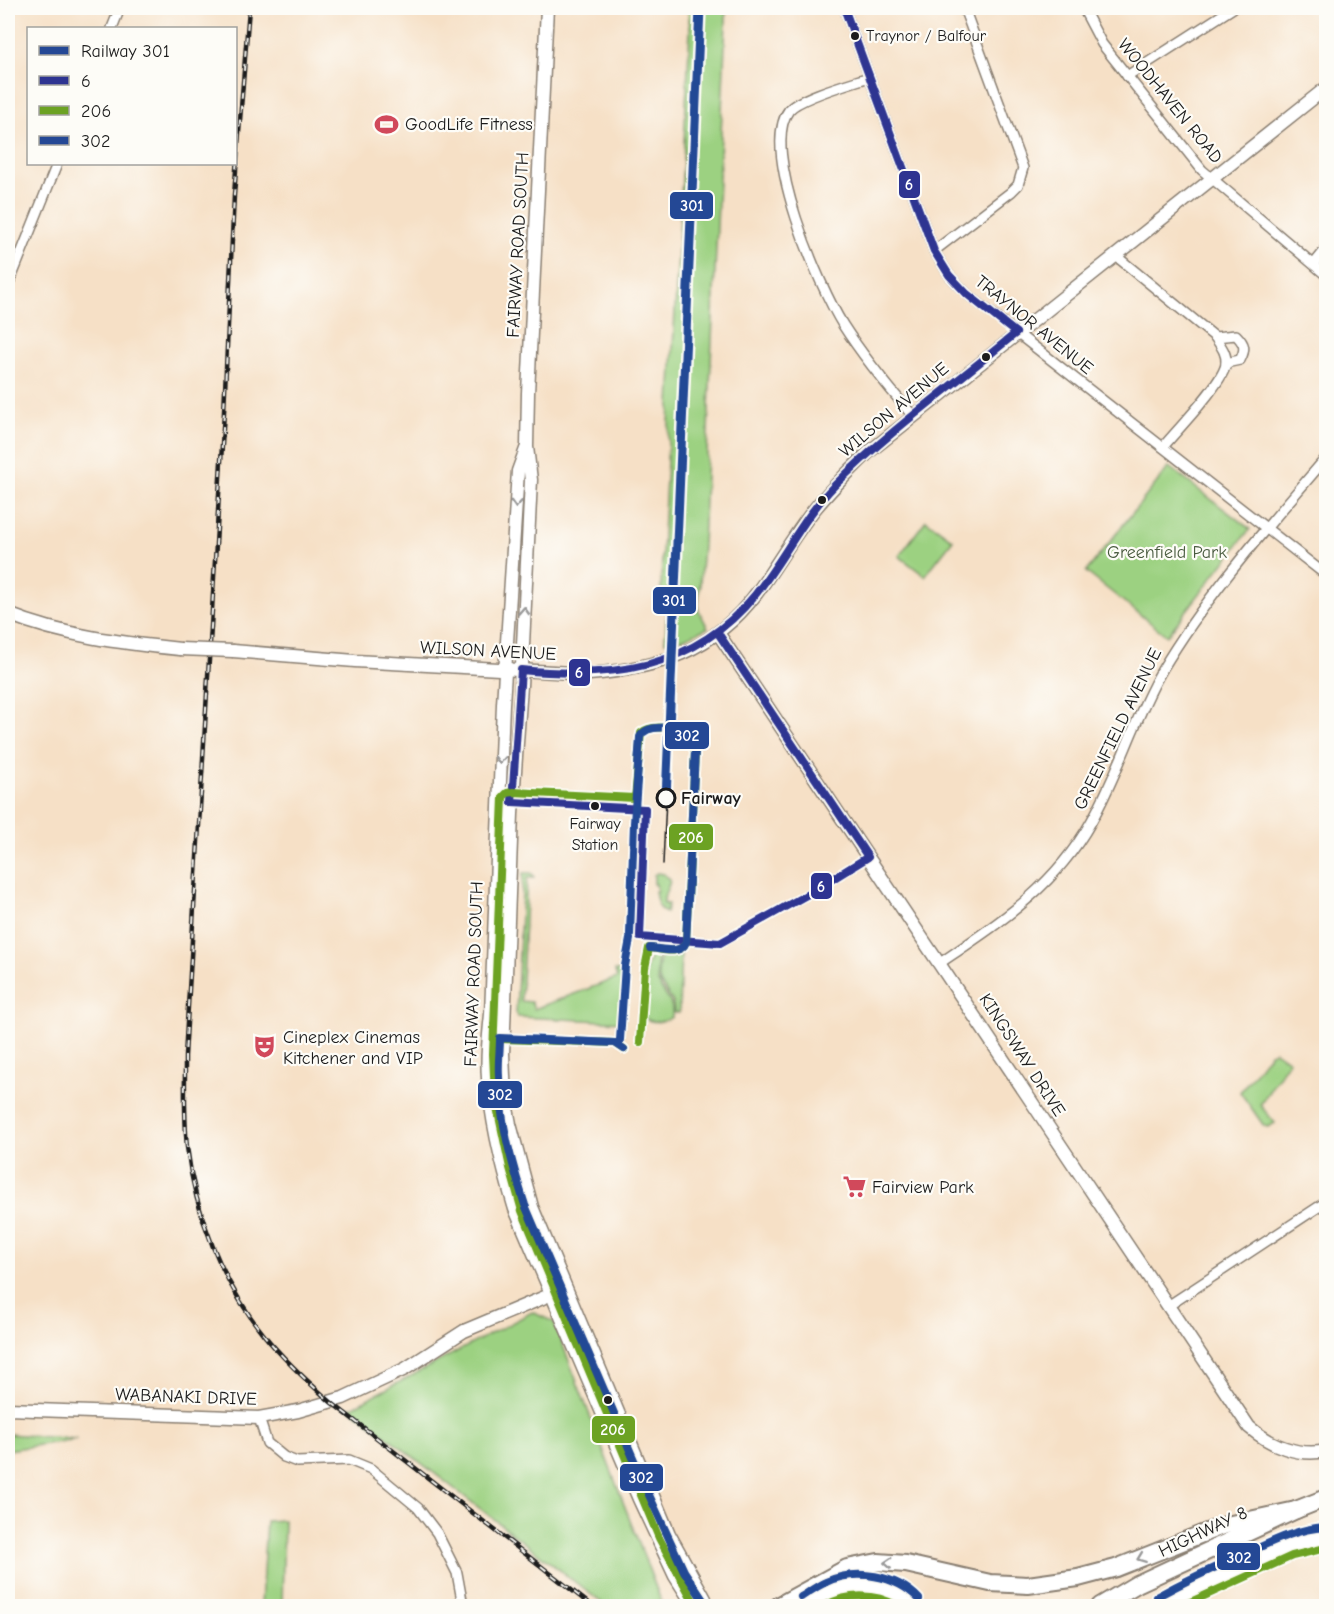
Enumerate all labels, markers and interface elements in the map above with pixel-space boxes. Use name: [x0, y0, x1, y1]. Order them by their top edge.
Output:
legend: [27, 27, 237, 165]
place label: Traynor / Balfour: [866, 27, 987, 45]
marker: Traynor / Balfour: [849, 30, 861, 42]
street label: WOODHAVEN ROAD: [1113, 34, 1227, 168]
text: Railway 301: [81, 41, 170, 62]
text: 6: [81, 71, 91, 92]
text: 206: [81, 101, 111, 122]
sports icon: GoodLife Fitness: [374, 111, 400, 137]
place label: GoodLife Fitness: [405, 114, 533, 135]
text: 302: [81, 131, 110, 152]
street label: FAIRWAY ROAD SOUTH: [503, 152, 533, 338]
line badge: 6: [898, 170, 921, 199]
text: 6: [905, 176, 913, 194]
line badge: 301: [669, 191, 714, 220]
text: 301: [680, 197, 704, 215]
street label: TRAYNOR AVENUE: [971, 271, 1097, 379]
unlabelled marker: [980, 351, 992, 363]
street label: WILSON AVENUE: [835, 358, 953, 462]
unlabelled marker: [816, 494, 828, 506]
one-way arrow: [510, 500, 523, 509]
park label: Greenfield Park: [1107, 542, 1227, 563]
line badge: 301: [652, 586, 697, 615]
text: 301: [662, 592, 686, 610]
one-way arrow: [517, 607, 530, 616]
street label: WILSON AVENUE: [419, 637, 557, 665]
street label: GREENFIELD AVENUE: [1070, 645, 1166, 813]
line badge: 6: [568, 658, 591, 687]
text: 6: [575, 664, 583, 682]
line badge: 302: [664, 721, 710, 750]
text: 302: [674, 727, 700, 745]
one-way arrow: [494, 756, 507, 765]
marker: Fairway: [656, 788, 676, 808]
place label: Fairway: [681, 788, 742, 809]
marker: Fairway Station: [589, 800, 601, 812]
place label: Fairway Station: [569, 815, 621, 854]
line badge: 206: [668, 823, 714, 851]
text: 206: [678, 829, 704, 847]
line badge: 6: [810, 872, 833, 900]
text: 6: [817, 878, 825, 896]
street label: FAIRWAY ROAD SOUTH: [460, 881, 488, 1067]
street label: KINGSWAY DRIVE: [974, 990, 1070, 1120]
place label: Cineplex Cinemas Kitchener and VIP: [283, 1027, 423, 1069]
theatre icon: Cineplex Cinemas Kitchener and VIP: [252, 1034, 278, 1060]
line badge: 302: [477, 1080, 523, 1109]
text: 302: [487, 1086, 513, 1104]
supermarket icon: Fairview Park: [841, 1174, 867, 1200]
place label: Fairview Park: [872, 1177, 974, 1198]
street label: WABANAKI DRIVE: [115, 1384, 257, 1410]
unlabelled marker: [602, 1394, 614, 1406]
line badge: 206: [591, 1415, 636, 1444]
text: 206: [600, 1421, 626, 1439]
line badge: 302: [619, 1463, 664, 1492]
text: 302: [628, 1469, 654, 1487]
street label: HIGHWAY 8: [1155, 1502, 1251, 1562]
line badge: 302: [1216, 1542, 1261, 1571]
text: 302: [1226, 1549, 1252, 1567]
one-way arrow: [1136, 1551, 1147, 1563]
one-way arrow: [883, 1556, 892, 1569]

